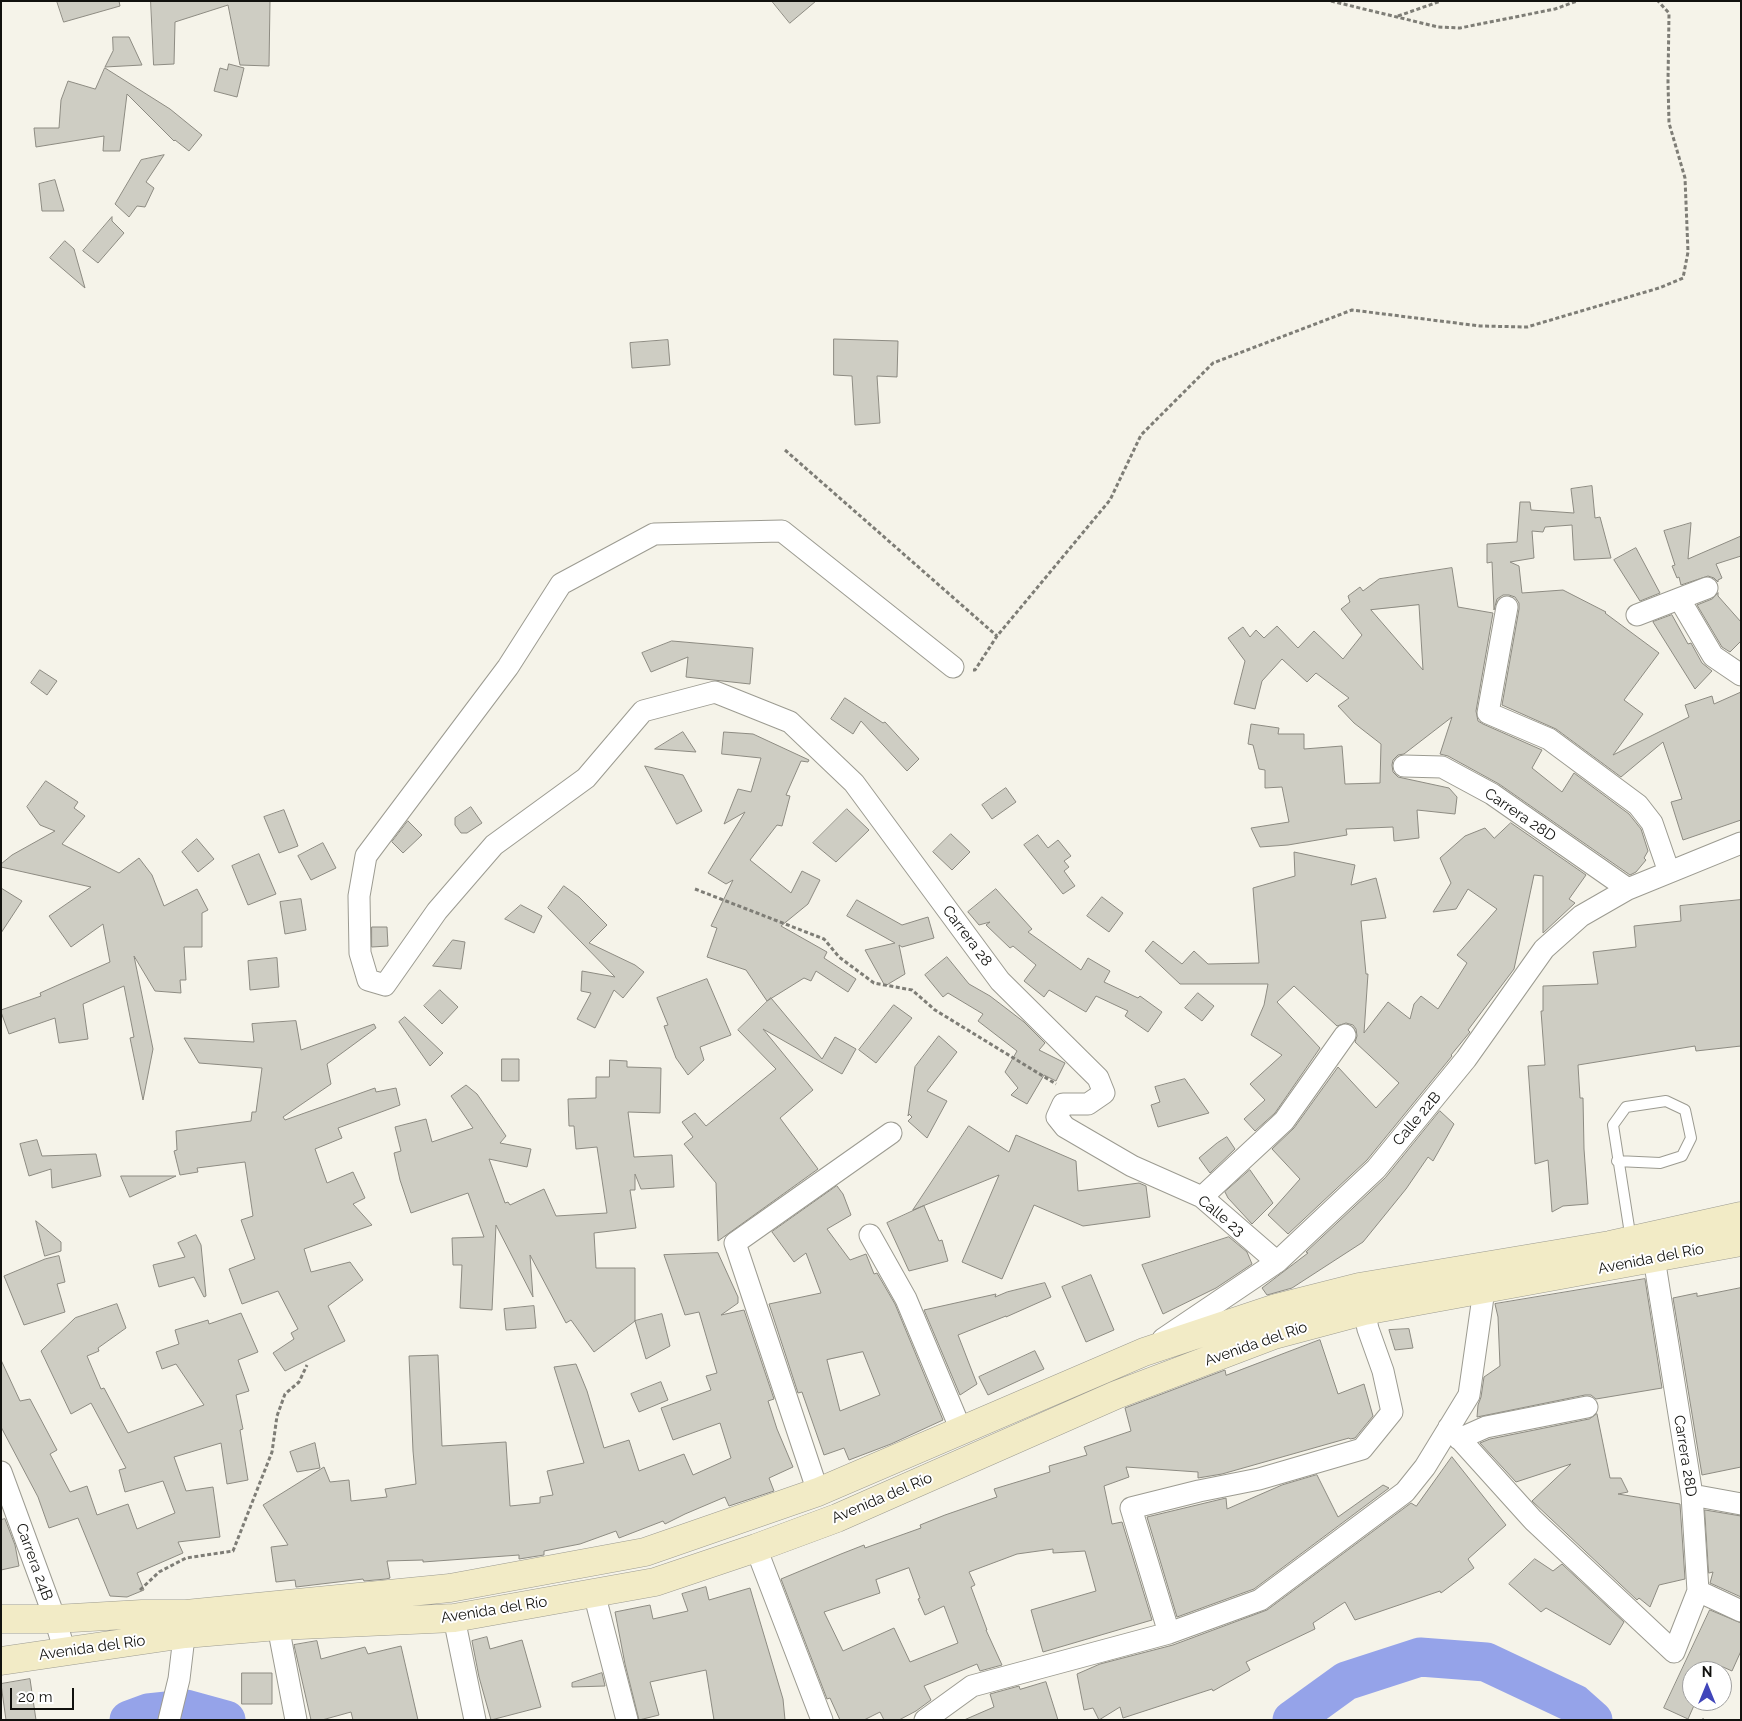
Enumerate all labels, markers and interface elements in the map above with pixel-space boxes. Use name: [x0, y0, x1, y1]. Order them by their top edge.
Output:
street label: Carrera 28D: [1481, 785, 1559, 845]
street label: Carrera 28: [938, 902, 996, 970]
street label: Calle 22B: [1389, 1088, 1445, 1150]
street label: Calle 23: [1194, 1192, 1248, 1240]
street label: Avenida del Río: [1597, 1240, 1705, 1278]
street label: Avenida del Río: [1202, 1318, 1310, 1370]
street label: Carrera 28D: [1670, 1414, 1700, 1498]
street label: Avenida del Río: [829, 1469, 935, 1527]
street label: Carrera 24B: [12, 1521, 56, 1603]
street label: Avenida del Río: [440, 1593, 548, 1627]
street label: Avenida del Río: [38, 1632, 146, 1664]
north arrow: [1682, 1661, 1732, 1711]
text: N: [1702, 1664, 1712, 1680]
scale bar: [12, 1678, 76, 1710]
text: 20 m: [18, 1688, 53, 1706]

